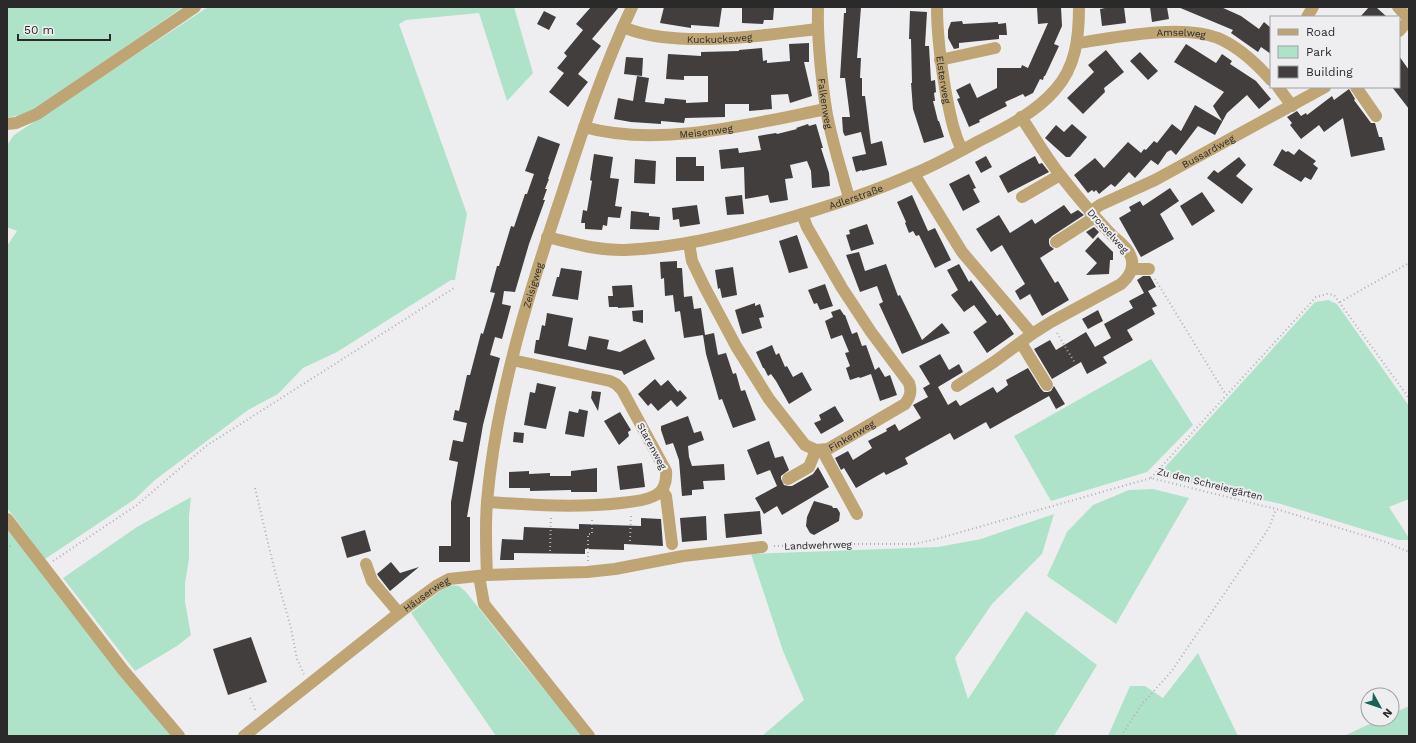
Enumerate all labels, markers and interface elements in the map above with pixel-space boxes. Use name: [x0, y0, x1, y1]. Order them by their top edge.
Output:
scale bar: [18, 16, 110, 42]
legend: [1270, 16, 1400, 88]
text: 50 m: [24, 23, 54, 37]
text: Road: [1306, 25, 1335, 39]
street label: Amselweg: [1156, 26, 1207, 40]
street label: Kuckucksweg: [687, 31, 753, 45]
text: Park: [1306, 45, 1332, 59]
street label: Elsterweg: [935, 55, 953, 105]
text: Building: [1306, 65, 1353, 79]
street label: Falkenweg: [816, 78, 835, 131]
street label: Meisenweg: [679, 122, 734, 140]
street label: Bussardweg: [1180, 132, 1237, 170]
street label: Adlerstraße: [827, 182, 885, 211]
street label: Drosselweg: [1085, 207, 1131, 256]
street label: Zeisigweg: [521, 260, 545, 309]
street label: Finkenweg: [826, 417, 877, 453]
street label: Starenweg: [635, 421, 669, 472]
street label: Zu den Schreiergärten: [1156, 466, 1264, 502]
street label: Landwehrweg: [784, 539, 853, 551]
street label: Häuserweg: [401, 574, 452, 614]
north arrow: [1360, 687, 1400, 727]
text: N: [1380, 706, 1395, 720]

